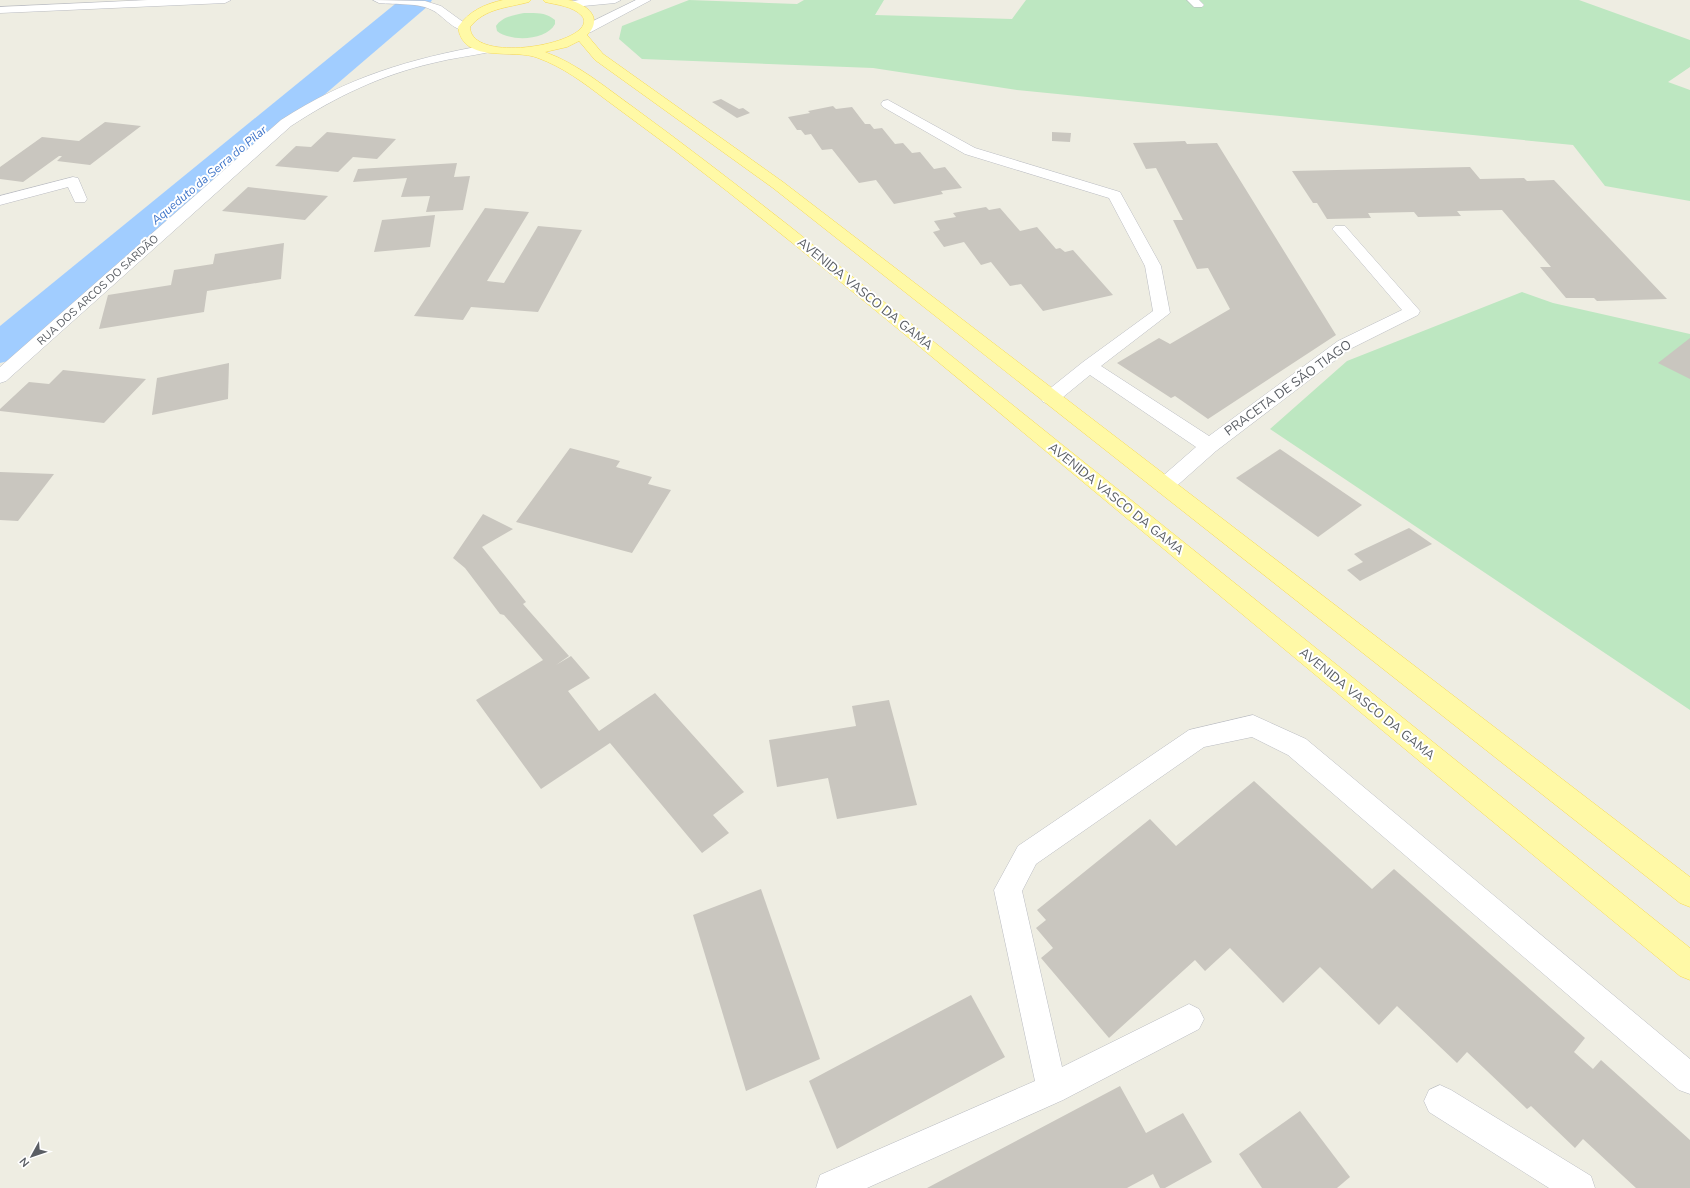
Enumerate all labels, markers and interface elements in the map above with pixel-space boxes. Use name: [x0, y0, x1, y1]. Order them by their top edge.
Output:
water label: Aqueduto da Serra do Pilar: [147, 122, 271, 229]
street label: RUA DOS ARCOS DO SARDÃO: [34, 231, 162, 349]
street label: AVENIDA VASCO DA GAMA: [793, 234, 937, 355]
street label: PRACETA DE SÃO TIAGO: [1221, 336, 1355, 440]
street label: AVENIDA VASCO DA GAMA: [1044, 439, 1188, 560]
street label: AVENIDA VASCO DA GAMA: [1295, 644, 1439, 765]
north arrow: [12, 1136, 52, 1176]
text: N: [16, 1154, 33, 1170]

